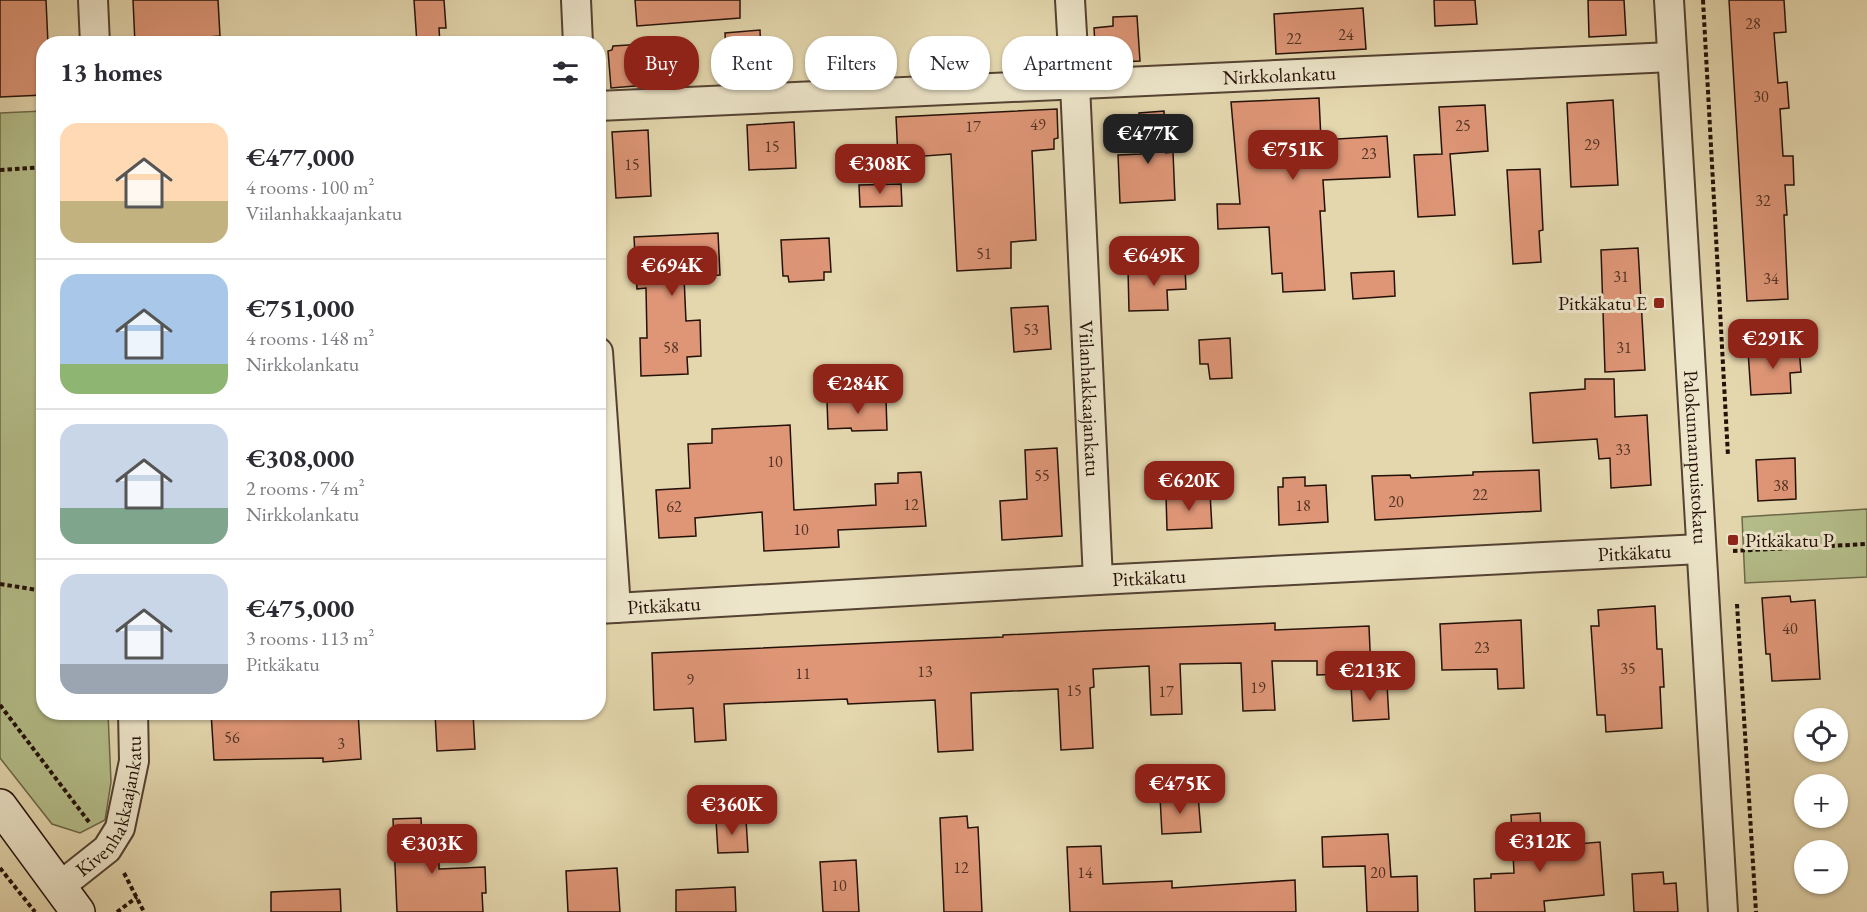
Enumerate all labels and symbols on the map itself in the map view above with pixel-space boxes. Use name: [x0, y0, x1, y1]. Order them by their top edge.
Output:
house number: 28: [1745, 13, 1761, 34]
house number: 24: [1338, 24, 1354, 45]
house number: 22: [1286, 28, 1302, 49]
street label: Nirkkolankatu: [1222, 59, 1337, 90]
house number: 30: [1753, 86, 1769, 107]
house number: 49: [1030, 114, 1046, 135]
pin: €477K: [1106, 114, 1190, 165]
house number: 25: [1455, 115, 1471, 136]
house number: 17: [965, 116, 981, 137]
pin: €751K: [1251, 130, 1335, 181]
house number: 29: [1584, 134, 1600, 155]
house number: 15: [764, 136, 780, 157]
house number: 23: [1361, 143, 1377, 164]
pin: €308K: [838, 144, 922, 195]
house number: 15: [624, 154, 640, 175]
house number: 32: [1755, 190, 1771, 211]
pin: €649K: [1112, 236, 1196, 287]
house number: 51: [976, 243, 992, 264]
pin: €694K: [630, 246, 714, 297]
house number: 31: [1613, 266, 1629, 287]
house number: 34: [1763, 268, 1779, 289]
place label: Pitkäkatu E: [1558, 290, 1647, 316]
marker: Pitkäkatu E: [1652, 296, 1666, 310]
house number: 53: [1023, 319, 1039, 340]
pin: €291K: [1731, 319, 1815, 370]
street label: Viilanhakkaajankatu: [1073, 320, 1106, 478]
house number: 58: [663, 337, 679, 358]
house number: 31: [1616, 337, 1632, 358]
pin: €284K: [816, 364, 900, 415]
street label: Palokunnanpuistokatu: [1678, 369, 1714, 546]
house number: 33: [1615, 439, 1631, 460]
house number: 10: [767, 451, 783, 472]
pin: €620K: [1147, 461, 1231, 512]
house number: 55: [1034, 465, 1050, 486]
house number: 38: [1773, 475, 1789, 496]
house number: 22: [1472, 484, 1488, 505]
house number: 20: [1388, 491, 1404, 512]
house number: 12: [903, 494, 919, 515]
house number: 18: [1295, 495, 1311, 516]
house number: 62: [666, 496, 682, 517]
house number: 10: [793, 519, 809, 540]
place label: Pitkäkatu P: [1745, 527, 1834, 553]
marker: Pitkäkatu P: [1726, 533, 1740, 547]
street label: Pitkäkatu: [1597, 537, 1672, 567]
street label: Pitkäkatu: [1112, 562, 1187, 592]
street label: Pitkäkatu: [626, 590, 702, 620]
house number: 40: [1782, 618, 1798, 639]
house number: 23: [1474, 637, 1490, 658]
pin: €213K: [1328, 651, 1412, 702]
house number: 35: [1620, 658, 1636, 679]
house number: 13: [917, 661, 933, 682]
house number: 11: [795, 663, 811, 684]
house number: 9: [686, 669, 694, 690]
house number: 19: [1250, 677, 1266, 698]
house number: 15: [1066, 680, 1082, 701]
house number: 17: [1158, 681, 1174, 702]
house number: 56: [224, 727, 240, 748]
house number: 3: [337, 733, 345, 754]
street label: Kivenhakkaajankatu: [70, 735, 147, 882]
pin: €475K: [1138, 764, 1222, 815]
pin: €360K: [690, 785, 774, 836]
pin: €312K: [1498, 822, 1582, 873]
pin: €303K: [390, 824, 474, 875]
house number: 12: [953, 857, 969, 878]
house number: 14: [1077, 862, 1093, 883]
house number: 20: [1370, 862, 1386, 883]
house number: 10: [831, 875, 847, 896]

